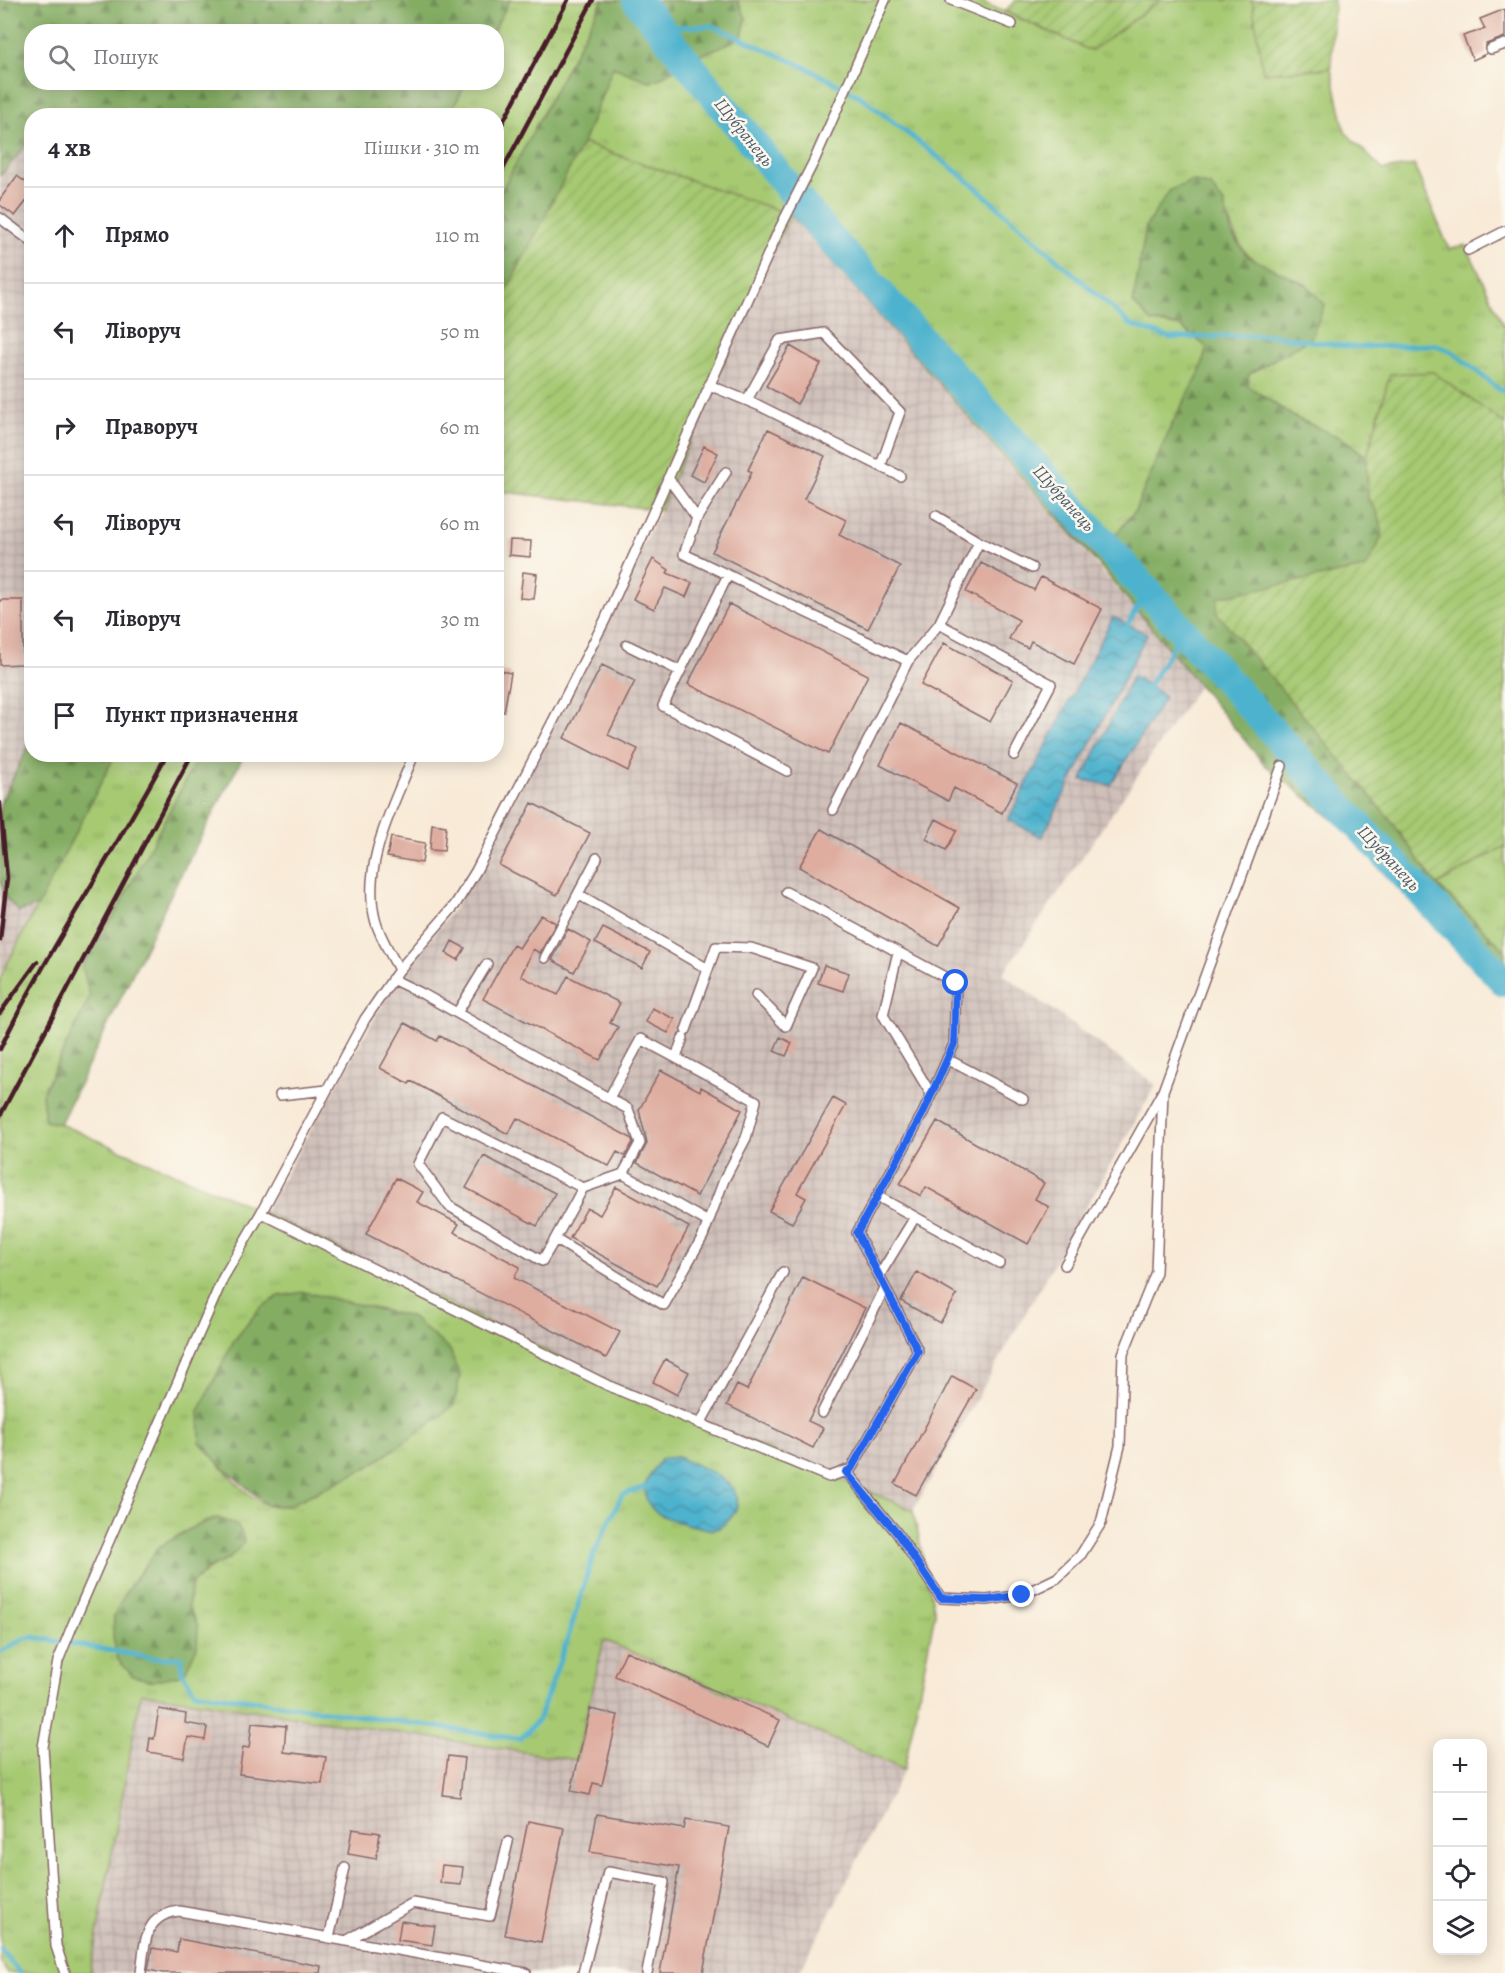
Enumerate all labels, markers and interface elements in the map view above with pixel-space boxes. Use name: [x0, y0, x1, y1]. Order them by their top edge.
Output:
search box: [24, 24, 504, 90]
icon: search: [45, 41, 78, 74]
text: Пошук: [93, 42, 159, 72]
water label: Шубранець: [709, 92, 780, 172]
text: 4 хв: [48, 130, 91, 165]
text: Пішки · 310 m: [364, 134, 480, 161]
icon: ahead: [48, 219, 81, 252]
text: Прямо: [105, 220, 169, 250]
text: 110 m: [435, 222, 480, 249]
icon: left: [48, 315, 81, 348]
text: Ліворуч: [105, 316, 181, 346]
text: 50 m: [440, 318, 480, 345]
icon: right: [48, 411, 81, 444]
text: Праворуч: [105, 412, 198, 442]
text: 60 m: [440, 414, 480, 441]
water label: Шубранець: [1028, 459, 1101, 537]
icon: left: [48, 507, 81, 540]
text: Ліворуч: [105, 508, 181, 538]
text: 60 m: [440, 510, 480, 537]
icon: left: [48, 603, 81, 636]
text: Ліворуч: [105, 604, 181, 634]
text: 30 m: [440, 606, 480, 633]
icon: arrive: [48, 699, 81, 732]
text: Пункт призначення: [105, 700, 298, 730]
water label: Шубранець: [1352, 820, 1426, 897]
route start: [942, 969, 968, 995]
route end: [1008, 1581, 1034, 1607]
map controls: [1433, 1739, 1487, 1955]
button: +: [1433, 1739, 1487, 1793]
button: −: [1433, 1793, 1487, 1847]
button: locate: [1433, 1847, 1487, 1901]
button: layers: [1433, 1901, 1487, 1955]

